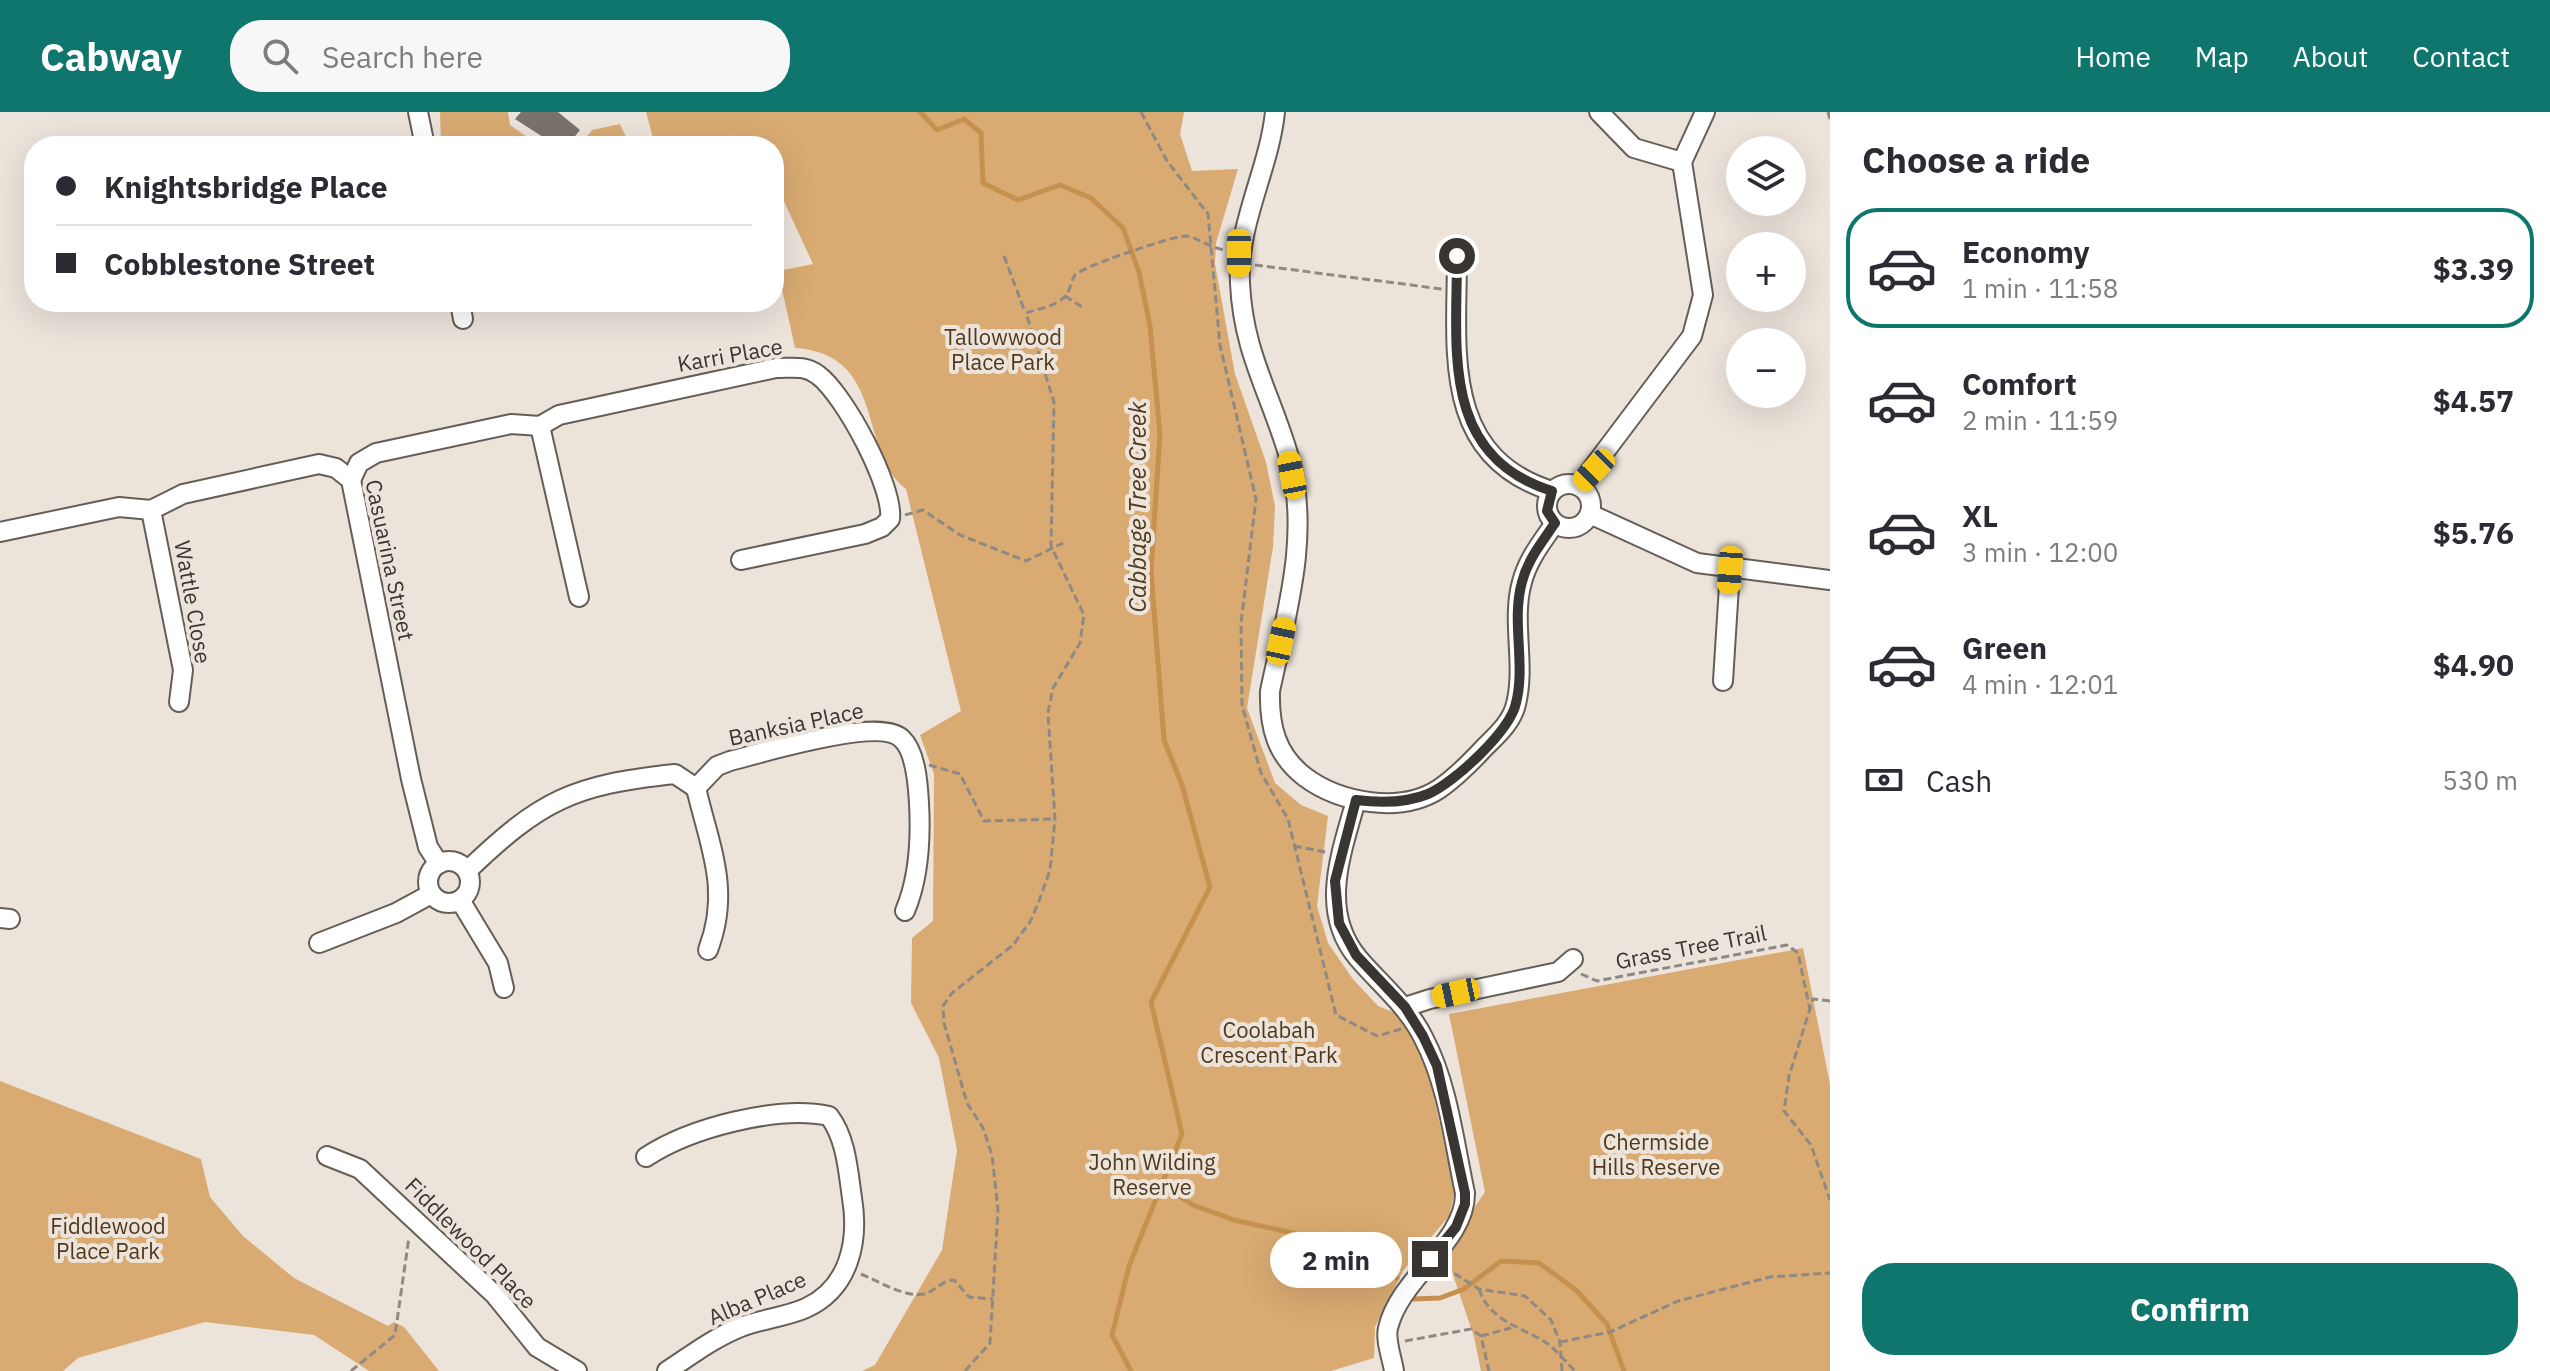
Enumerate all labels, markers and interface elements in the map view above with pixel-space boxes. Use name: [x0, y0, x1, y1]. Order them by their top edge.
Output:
search box: [230, 20, 790, 92]
text: Cabway: [40, 32, 182, 81]
icon: search: [258, 34, 302, 78]
text: Search here: [322, 37, 483, 76]
text: Home: [2075, 38, 2151, 75]
text: Map: [2195, 38, 2249, 75]
text: About: [2293, 38, 2368, 75]
text: Contact: [2412, 38, 2510, 75]
map controls: [1726, 136, 1806, 408]
button: layers: [1726, 136, 1806, 216]
text: Choose a ride: [1862, 136, 2090, 183]
text: Knightsbridge Place: [104, 167, 388, 206]
car: [1227, 229, 1251, 277]
button: +: [1726, 232, 1806, 312]
icon: car: [1866, 232, 1938, 304]
text: Economy: [1962, 232, 2090, 271]
route start: [1439, 238, 1475, 274]
text: Cobblestone Street: [104, 244, 375, 283]
text: $3.39: [2433, 249, 2514, 288]
text: 1 min · 11:58: [1962, 271, 2118, 305]
park label: Tallowwood Place Park: [944, 322, 1062, 376]
button: −: [1726, 328, 1806, 408]
street label: Karri Place: [675, 331, 785, 378]
icon: car: [1866, 364, 1938, 436]
text: Comfort: [1962, 364, 2077, 403]
text: $4.57: [2433, 381, 2514, 420]
water label: Cabbage Tree Creek: [1121, 401, 1153, 612]
text: 2 min · 11:59: [1962, 403, 2118, 437]
car: [1569, 444, 1619, 496]
car: [1276, 449, 1308, 501]
street label: Casuarina Street: [359, 477, 422, 643]
icon: car: [1866, 496, 1938, 568]
text: XL: [1962, 496, 1998, 535]
text: $5.76: [2433, 513, 2514, 552]
text: 3 min · 12:00: [1962, 535, 2118, 569]
street label: Wattle Close: [168, 538, 219, 666]
car: [1716, 545, 1744, 595]
car: [1264, 615, 1298, 667]
icon: car: [1866, 628, 1938, 700]
text: Green: [1962, 628, 2047, 667]
text: $4.90: [2433, 645, 2514, 684]
text: 4 min · 12:01: [1962, 667, 2118, 701]
street label: Banksia Place: [726, 695, 866, 752]
icon: cash: [1862, 758, 1906, 802]
text: Cash: [1926, 761, 1992, 800]
text: 530 m: [2442, 763, 2518, 797]
street label: Grass Tree Trail: [1613, 918, 1769, 975]
car: [1430, 976, 1482, 1010]
park label: Coolabah Crescent Park: [1200, 1015, 1338, 1069]
park label: Chermside Hills Reserve: [1592, 1127, 1720, 1181]
park label: John Wilding Reserve: [1088, 1147, 1216, 1201]
street label: Fiddlewood Place: [399, 1171, 543, 1315]
park label: Fiddlewood Place Park: [50, 1211, 166, 1265]
callout: 2 min: [1270, 1231, 1402, 1287]
route end: [1412, 1241, 1448, 1277]
text: 2 min: [1302, 1243, 1370, 1277]
button: Confirm: [1862, 1263, 2518, 1355]
street label: Alba Place: [703, 1264, 810, 1331]

